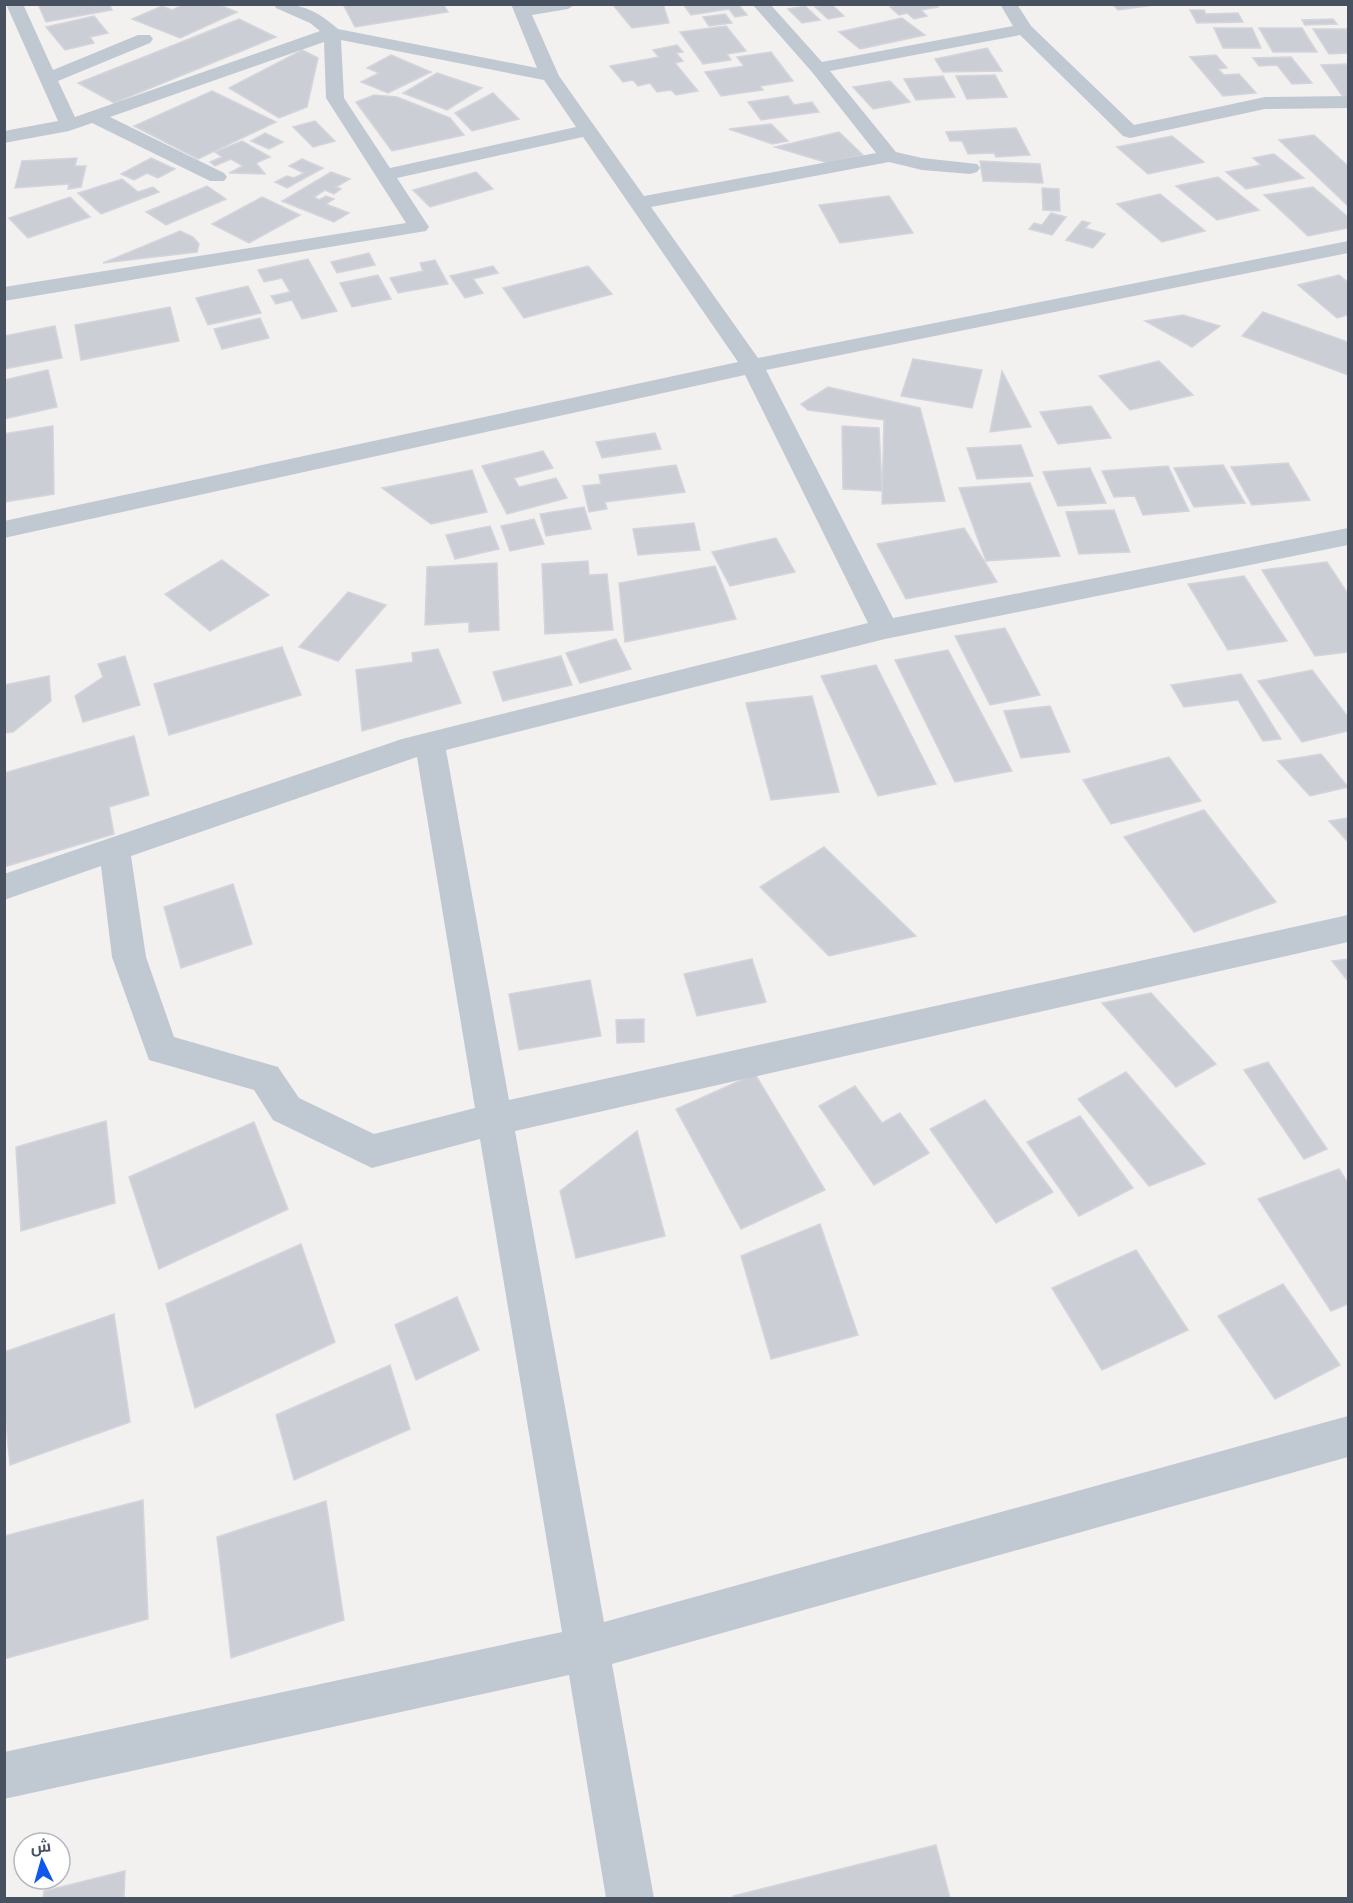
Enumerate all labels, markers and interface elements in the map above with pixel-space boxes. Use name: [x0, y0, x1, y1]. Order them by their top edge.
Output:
north arrow: [12, 1831, 72, 1891]
text: ش: [30, 1837, 52, 1857]

